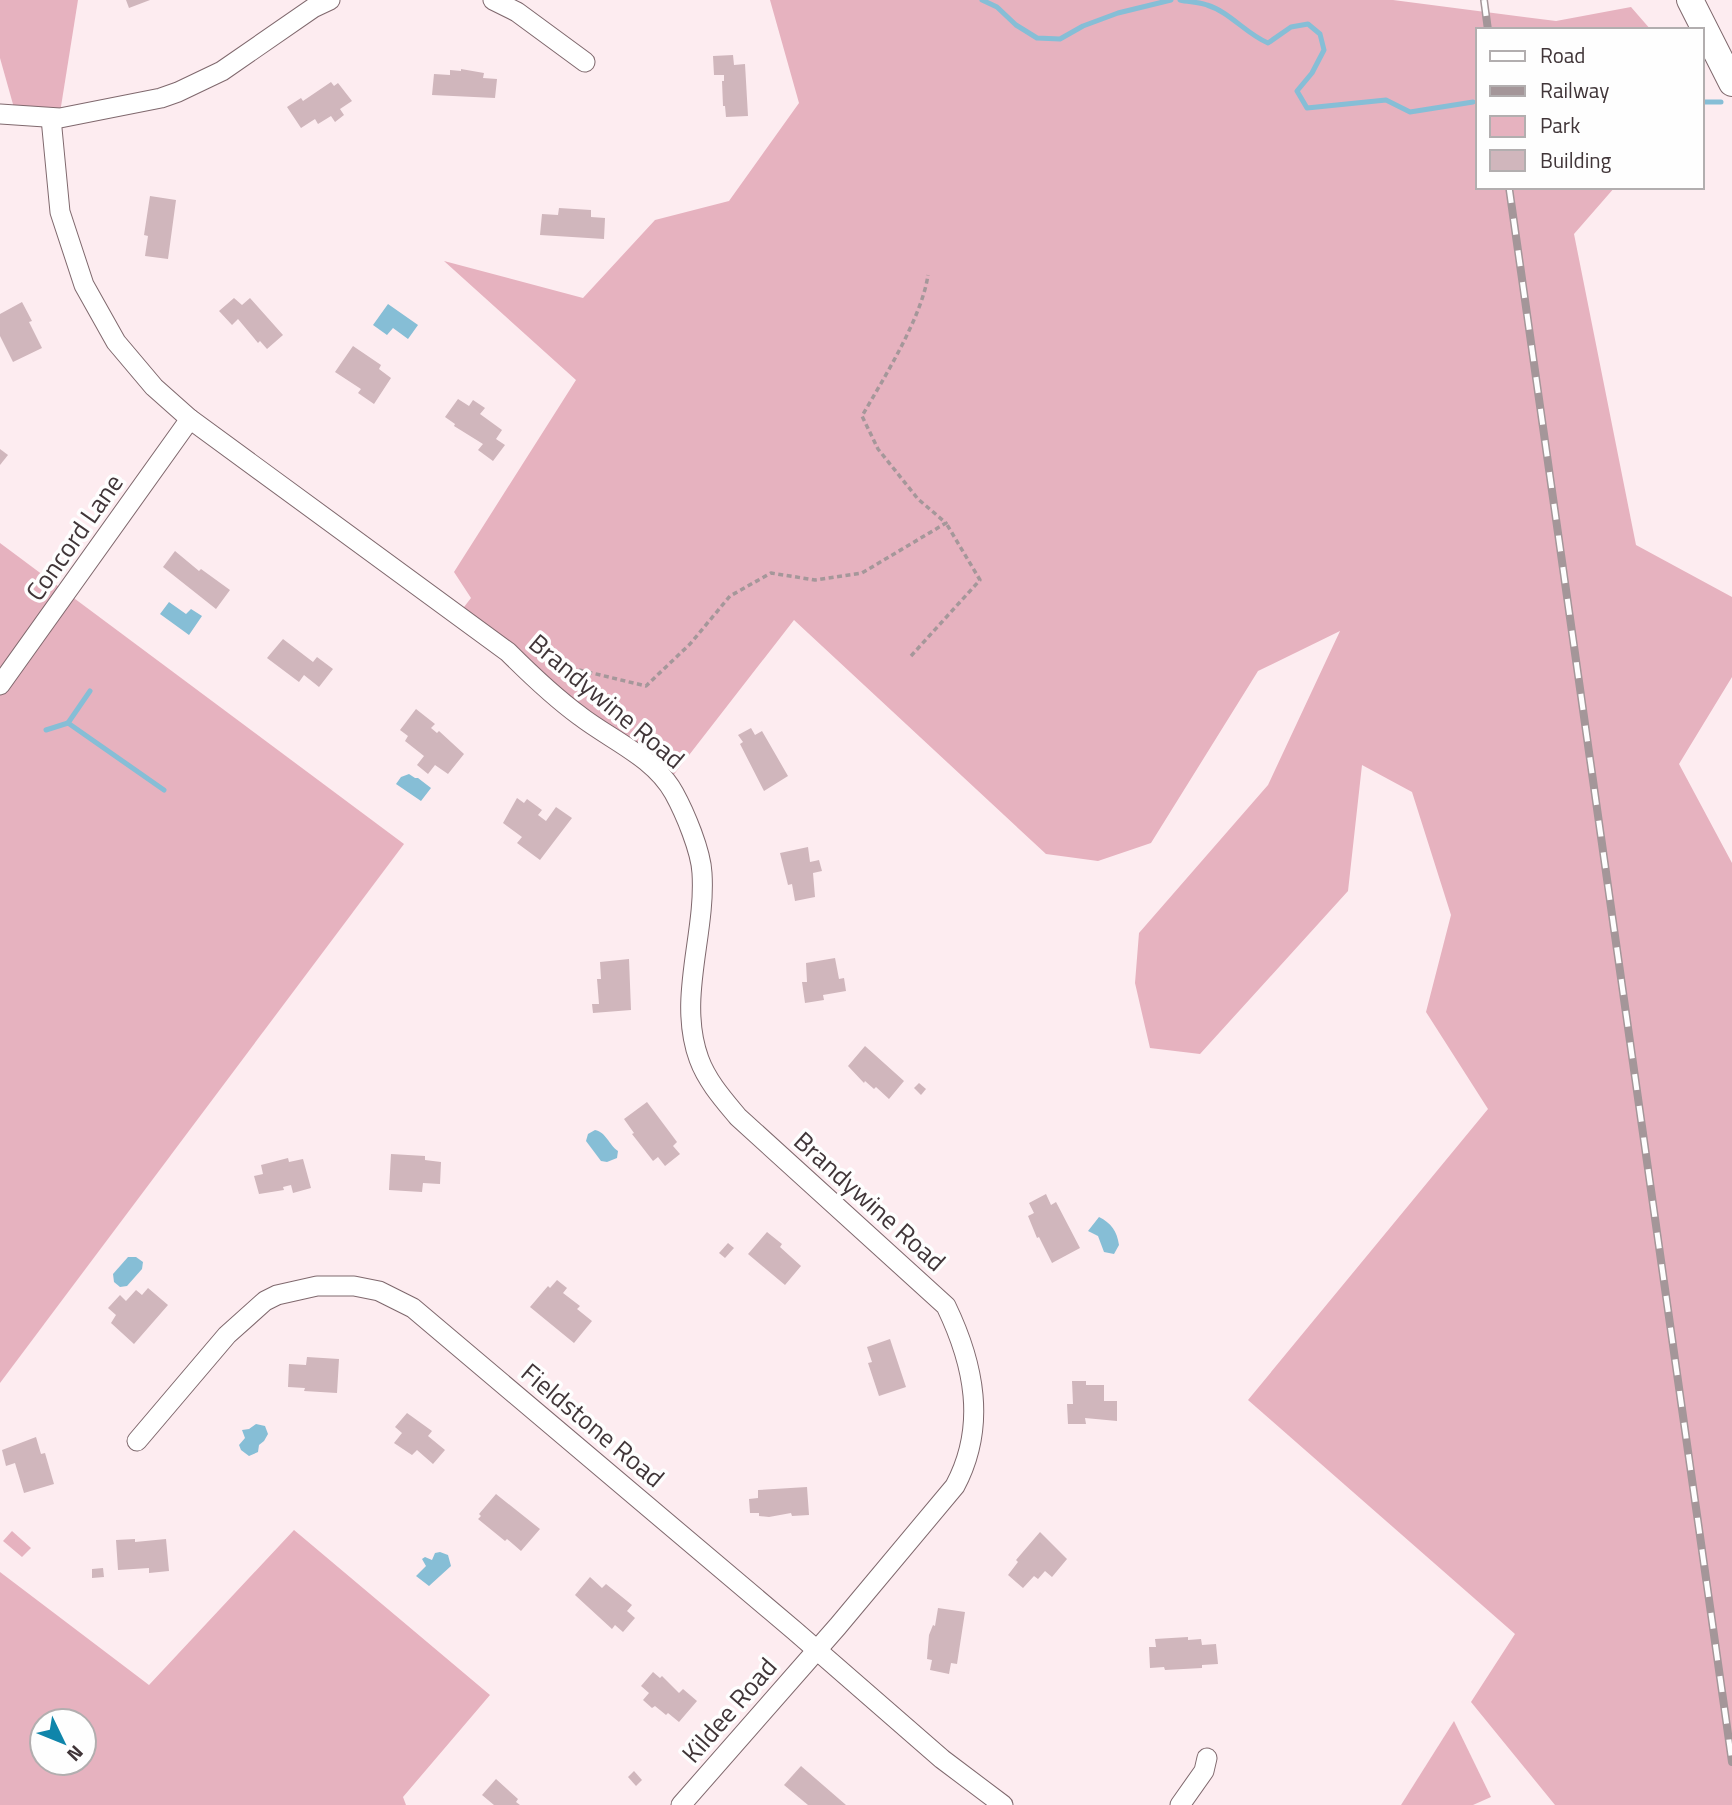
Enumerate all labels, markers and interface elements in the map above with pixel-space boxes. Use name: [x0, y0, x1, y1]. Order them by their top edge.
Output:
legend: [1476, 28, 1704, 189]
text: Road: [1540, 39, 1585, 71]
text: Railway: [1540, 74, 1609, 106]
text: Park: [1540, 109, 1580, 141]
text: Building: [1540, 144, 1612, 176]
street label: Concord Lane: [16, 466, 132, 608]
street label: Brandywine Road: [521, 624, 693, 778]
street label: Brandywine Road: [785, 1122, 955, 1280]
street label: Fieldstone Road: [513, 1353, 673, 1497]
street label: Kildee Road: [672, 1649, 786, 1771]
north arrow: [28, 1707, 98, 1777]
text: N: [61, 1739, 91, 1769]

